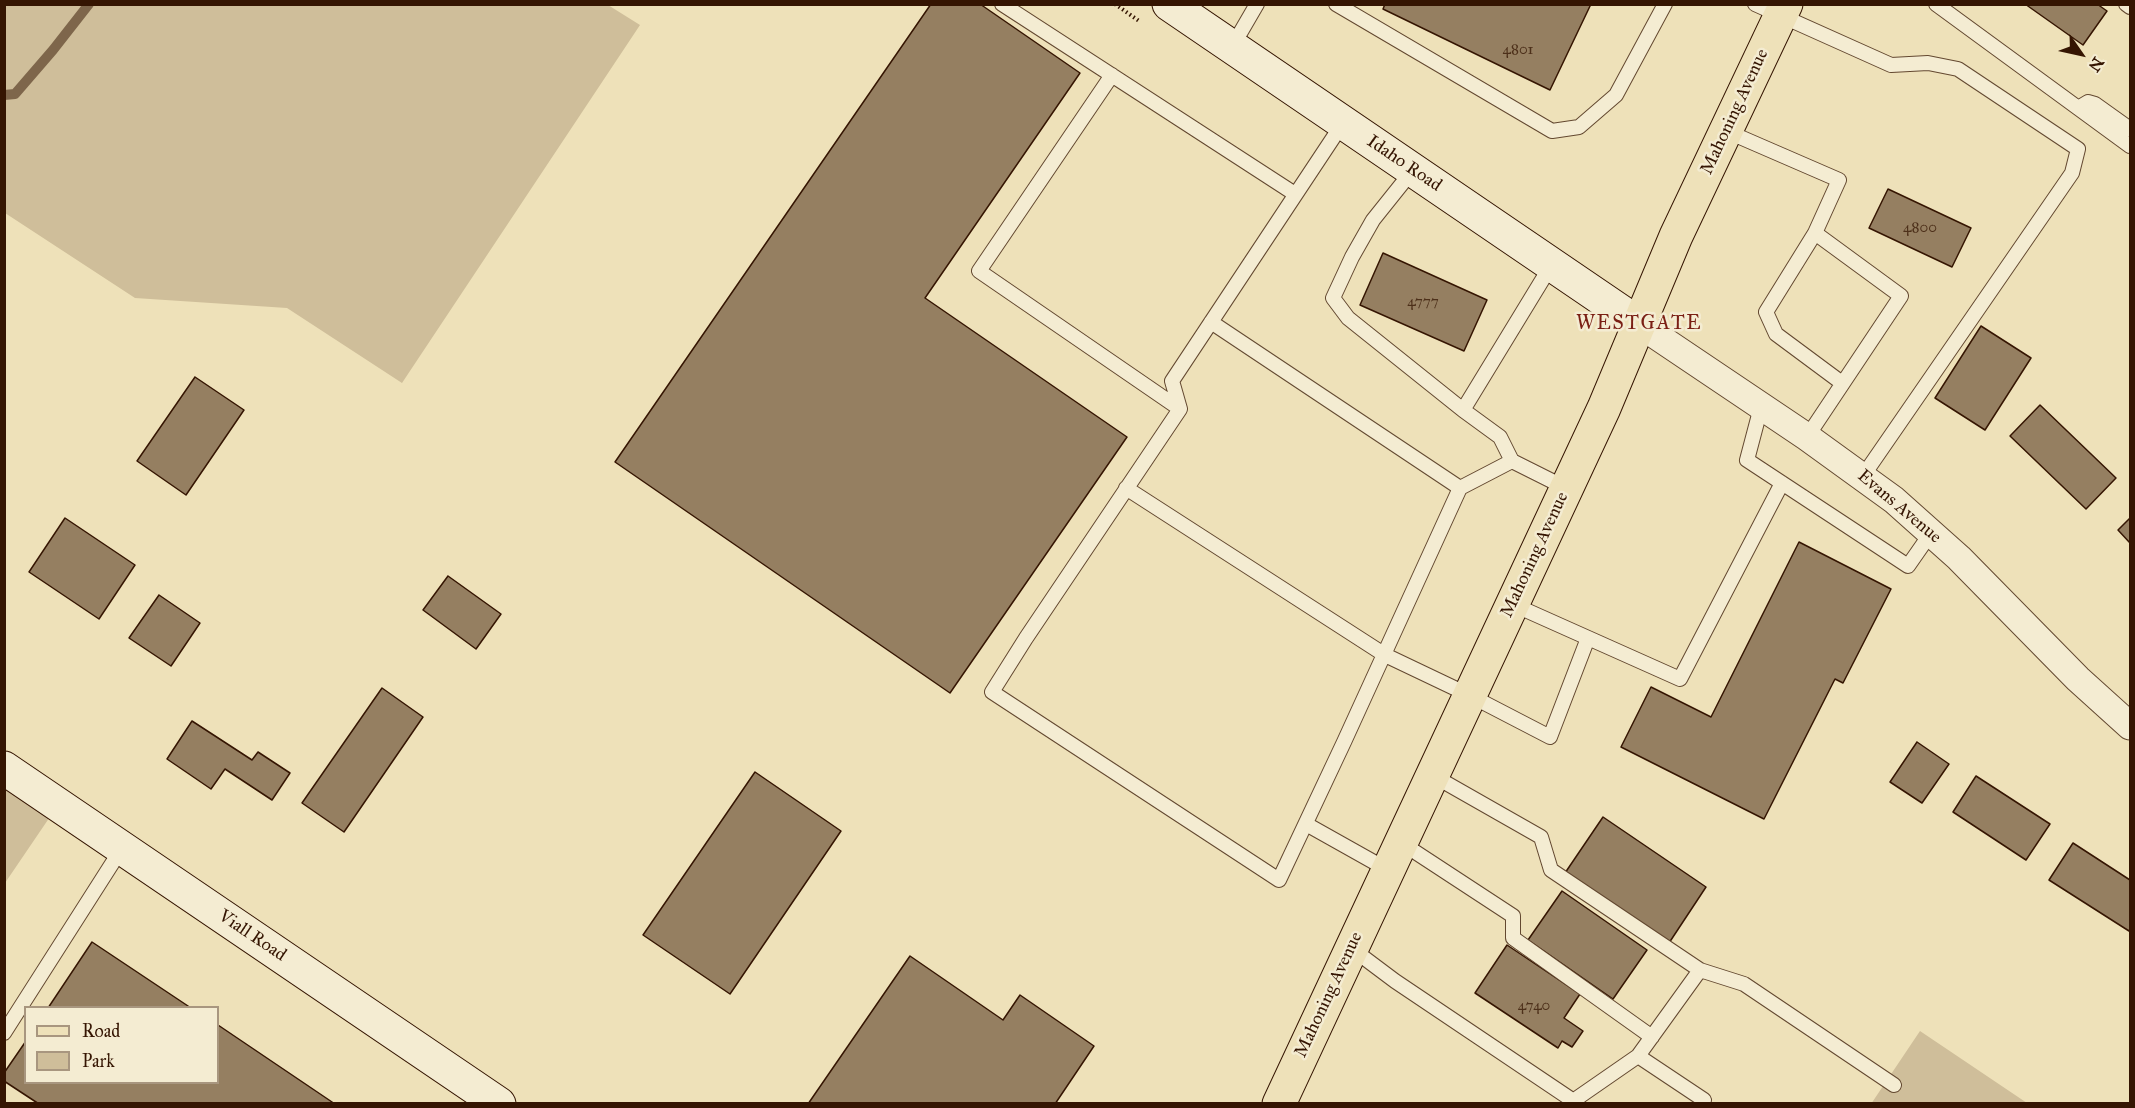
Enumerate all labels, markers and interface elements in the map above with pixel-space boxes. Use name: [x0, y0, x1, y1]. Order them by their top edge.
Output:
north arrow: [2051, 24, 2111, 84]
house number: 4801: [1503, 41, 1533, 59]
street label: Mahoning Avenue: [1696, 46, 1774, 178]
text: N: [2085, 53, 2108, 75]
street label: Idaho Road: [1363, 131, 1445, 197]
house number: 4800: [1903, 219, 1937, 237]
house number: 4777: [1407, 293, 1439, 311]
district label: WESTGATE: [1576, 312, 1702, 336]
street label: Evans Avenue: [1853, 466, 1945, 548]
street label: Mahoning Avenue: [1496, 489, 1574, 621]
street label: Viall Road: [214, 906, 290, 966]
street label: Mahoning Avenue: [1290, 929, 1368, 1061]
house number: 4740: [1518, 997, 1550, 1015]
legend: [24, 1006, 219, 1084]
text: Road: [82, 1020, 120, 1042]
text: Park: [82, 1050, 115, 1072]

